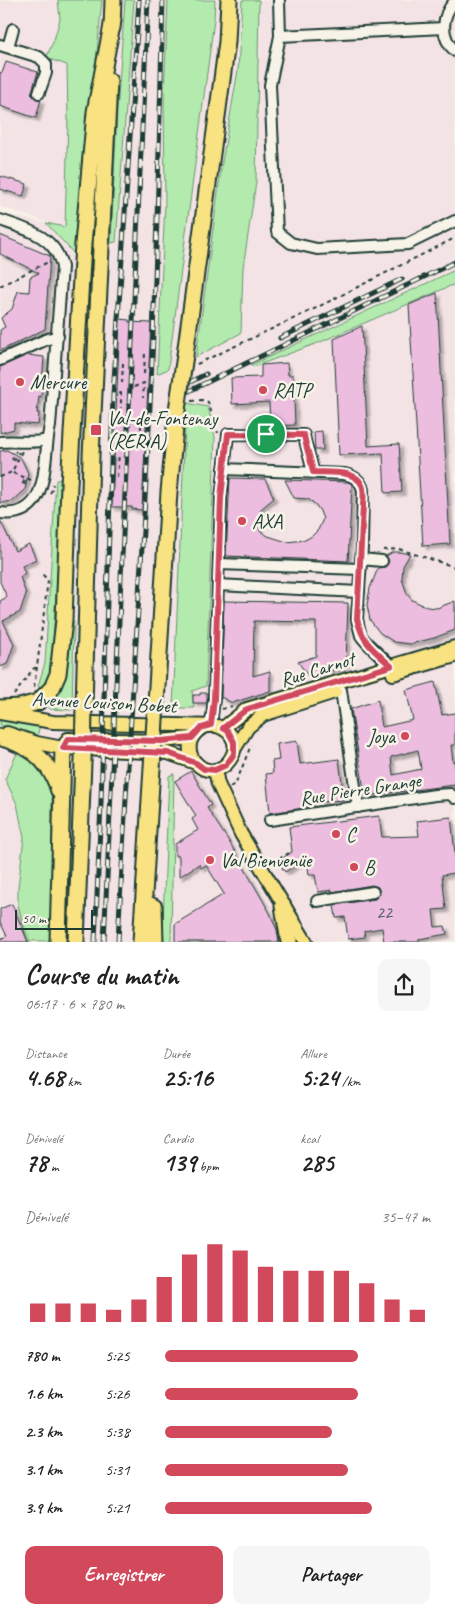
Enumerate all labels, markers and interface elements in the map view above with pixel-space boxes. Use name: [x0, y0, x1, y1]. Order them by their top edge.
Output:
place label: Mercure: [30, 370, 88, 395]
marker: Mercure: [14, 376, 26, 388]
place label: RATP: [273, 378, 314, 403]
marker: RATP: [257, 384, 269, 396]
place label: Val-de-Fontenay (RER A): [107, 406, 219, 454]
pin: [245, 413, 287, 455]
icon: arrive: [252, 420, 280, 448]
marker: Val-de-Fontenay (RER A): [89, 423, 103, 437]
place label: AXA: [252, 509, 283, 534]
marker: AXA: [236, 515, 248, 527]
street label: Rue Carnot: [277, 645, 361, 693]
street label: Avenue Louison Bobet: [31, 686, 179, 719]
place label: Joya: [366, 724, 397, 749]
marker: Joya: [399, 730, 411, 742]
street label: Rue Pierre Grange: [298, 767, 424, 811]
place label: C: [346, 822, 358, 847]
marker: C: [330, 828, 342, 840]
place label: Val Bienvenüe: [220, 848, 313, 873]
marker: Val Bienvenüe: [204, 854, 216, 866]
place label: B: [364, 855, 376, 880]
marker: B: [348, 861, 360, 873]
house number: 22: [376, 901, 394, 923]
scale bar: [15, 906, 92, 930]
text: 50 m: [22, 910, 46, 927]
text: Course du matin: [25, 957, 178, 992]
button: share: [378, 959, 430, 1011]
text: 06:17 · 6 × 780 m: [25, 994, 124, 1014]
text: Distance: [25, 1045, 67, 1062]
text: Durée: [163, 1045, 190, 1062]
text: Allure: [300, 1045, 327, 1062]
text: 4.68: [25, 1062, 64, 1094]
text: 25:16: [163, 1062, 213, 1094]
text: 5:24: [300, 1062, 339, 1094]
text: km: [64, 1073, 81, 1090]
text: /km: [339, 1073, 360, 1090]
text: Dénivelé: [25, 1130, 63, 1147]
text: Cardio: [163, 1130, 193, 1147]
text: kcal: [300, 1130, 319, 1147]
text: 78: [25, 1147, 47, 1179]
text: 139: [163, 1147, 196, 1179]
text: 285: [300, 1147, 334, 1179]
text: m: [47, 1158, 59, 1175]
text: bpm: [196, 1158, 219, 1175]
text: Dénivelé: [25, 1207, 68, 1227]
text: 35–47 m: [381, 1207, 430, 1227]
text: 780 m: [25, 1346, 60, 1366]
text: 5:25: [105, 1346, 130, 1366]
text: 1.6 km: [25, 1384, 63, 1404]
text: 5:26: [105, 1384, 130, 1404]
text: 2.3 km: [25, 1422, 62, 1442]
text: 5:38: [105, 1422, 130, 1442]
text: 3.1 km: [25, 1460, 62, 1480]
text: 5:31: [105, 1460, 130, 1480]
text: 3.9 km: [25, 1498, 62, 1518]
text: 5:21: [105, 1498, 130, 1518]
button: Enregistrer: [25, 1546, 223, 1604]
button: Partager: [233, 1546, 430, 1604]

